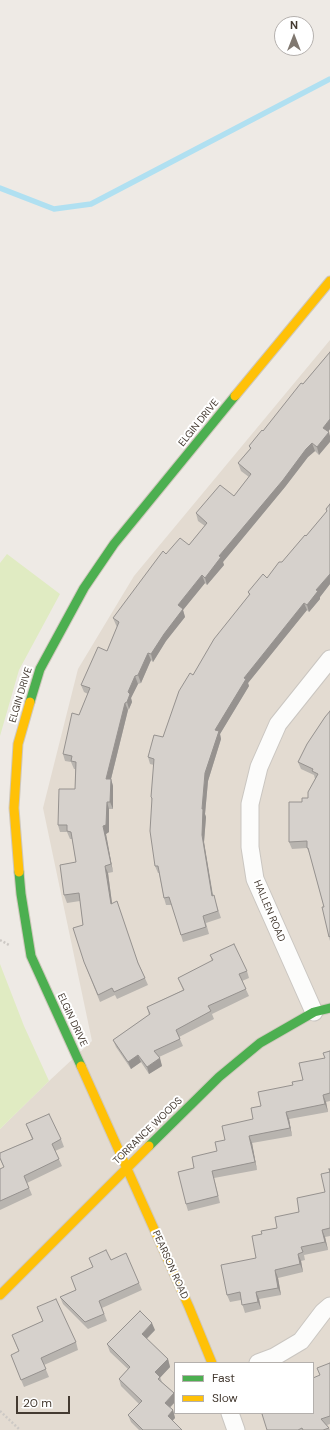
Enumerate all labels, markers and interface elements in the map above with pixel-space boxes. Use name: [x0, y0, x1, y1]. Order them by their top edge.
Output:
north arrow: [274, 16, 314, 56]
text: N: [290, 18, 298, 32]
street label: ELGIN DRIVE: [176, 397, 222, 449]
street label: ELGIN DRIVE: [7, 666, 35, 724]
street label: HALLEN ROAD: [251, 878, 287, 944]
street label: ELGIN DRIVE: [54, 992, 90, 1048]
street label: TORRANCE WOODS: [111, 1095, 185, 1167]
street label: PEARSON ROAD: [150, 1229, 190, 1301]
legend: [174, 1362, 314, 1414]
text: Fast: [212, 1370, 235, 1386]
scale bar: [18, 1388, 72, 1414]
text: Slow: [212, 1390, 238, 1406]
text: 20 m: [23, 1395, 52, 1411]

